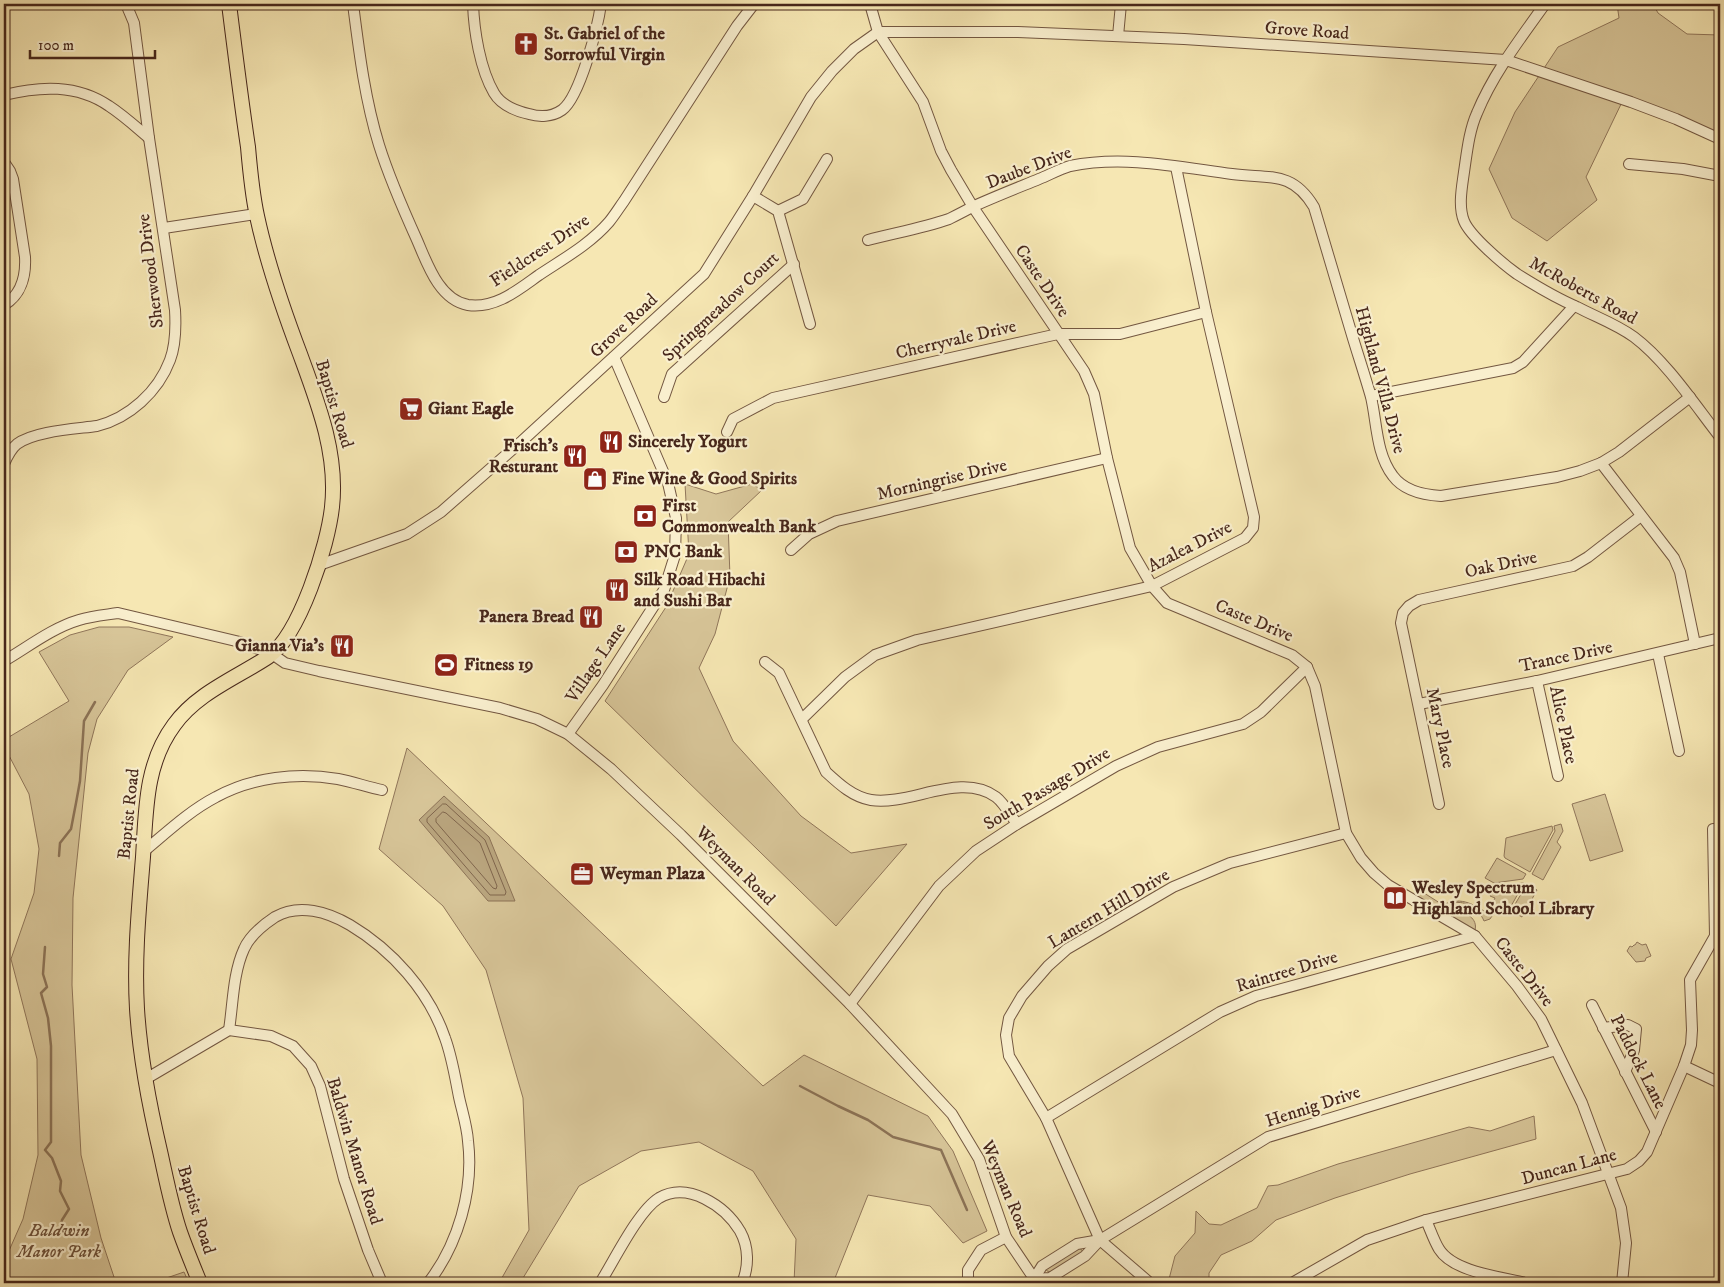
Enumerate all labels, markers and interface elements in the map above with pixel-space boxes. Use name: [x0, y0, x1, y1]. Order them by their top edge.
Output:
street label: Grove Road: [1264, 17, 1350, 45]
place label: St. Gabriel of the Sorrowful Virgin: [544, 23, 665, 66]
scale bar: [30, 28, 155, 60]
church icon: St. Gabriel of the Sorrowful Virgin: [513, 31, 539, 57]
text: 100 m: [38, 36, 74, 55]
street label: Daube Drive: [983, 142, 1075, 194]
street label: Fieldcrest Drive: [486, 210, 594, 292]
street label: Sherwood Drive: [133, 213, 169, 329]
street label: Caste Drive: [1010, 241, 1074, 321]
street label: Springmeadow Court: [658, 247, 784, 367]
street label: McRoberts Road: [1525, 252, 1641, 330]
street label: Grove Road: [586, 289, 662, 363]
street label: Highland Villa Drive: [1350, 304, 1410, 456]
street label: Cherryvale Drive: [894, 315, 1018, 365]
street label: Baptist Road: [310, 357, 358, 451]
supermarket icon: Giant Eagle: [398, 396, 424, 422]
place label: Giant Eagle: [428, 398, 514, 420]
restaurant icon: Sincerely Yogurt: [598, 429, 624, 455]
place label: Sincerely Yogurt: [628, 431, 747, 453]
place label: Frisch's Resturant: [489, 435, 558, 478]
restaurant icon: Frisch's Resturant: [562, 443, 588, 469]
street label: Morningrise Drive: [875, 454, 1009, 506]
shop icon: Fine Wine & Good Spirits: [582, 466, 608, 492]
place label: Fine Wine & Good Spirits: [612, 468, 797, 490]
place label: First Commonwealth Bank: [662, 495, 817, 538]
bank icon: First Commonwealth Bank: [632, 503, 658, 529]
street label: Azalea Drive: [1144, 516, 1236, 578]
bank icon: PNC Bank: [613, 539, 639, 565]
place label: PNC Bank: [644, 541, 723, 563]
street label: Oak Drive: [1463, 547, 1539, 583]
place label: Silk Road Hibachi and Sushi Bar: [634, 569, 765, 612]
restaurant icon: Silk Road Hibachi and Sushi Bar: [604, 577, 630, 603]
street label: Caste Drive: [1212, 595, 1296, 647]
restaurant icon: Panera Bread: [578, 604, 604, 630]
place label: Panera Bread: [479, 606, 575, 628]
street label: Village Lane: [561, 619, 631, 708]
restaurant icon: Gianna Via's: [329, 633, 355, 659]
place label: Gianna Via's: [235, 635, 324, 657]
street label: Trance Drive: [1517, 636, 1615, 678]
sports icon: Fitness 19: [433, 652, 459, 678]
place label: Fitness 19: [464, 654, 534, 676]
street label: Alice Place: [1544, 684, 1582, 766]
street label: Mary Place: [1421, 686, 1459, 770]
street label: South Passage Drive: [980, 743, 1114, 835]
street label: Baptist Road: [113, 767, 145, 861]
street label: Weyman Road: [690, 821, 779, 910]
office icon: Weyman Plaza: [569, 861, 595, 887]
place label: Weyman Plaza: [599, 863, 705, 885]
street label: Lantern Hill Drive: [1044, 864, 1174, 954]
place label: Wesley Spectrum Highland School Library: [1411, 877, 1594, 920]
library icon: Wesley Spectrum Highland School Library: [1382, 885, 1408, 911]
street label: Caste Drive: [1490, 933, 1558, 1011]
street label: Raintree Drive: [1234, 946, 1340, 998]
street label: Paddock Lane: [1605, 1011, 1671, 1113]
street label: Baldwin Manor Road: [321, 1075, 387, 1227]
street label: Hennig Drive: [1263, 1081, 1363, 1133]
street label: Weyman Road: [975, 1136, 1036, 1241]
street label: Duncan Lane: [1519, 1144, 1619, 1190]
street label: Baptist Road: [172, 1163, 220, 1257]
park label: Baldwin Manor Park: [15, 1220, 101, 1263]

